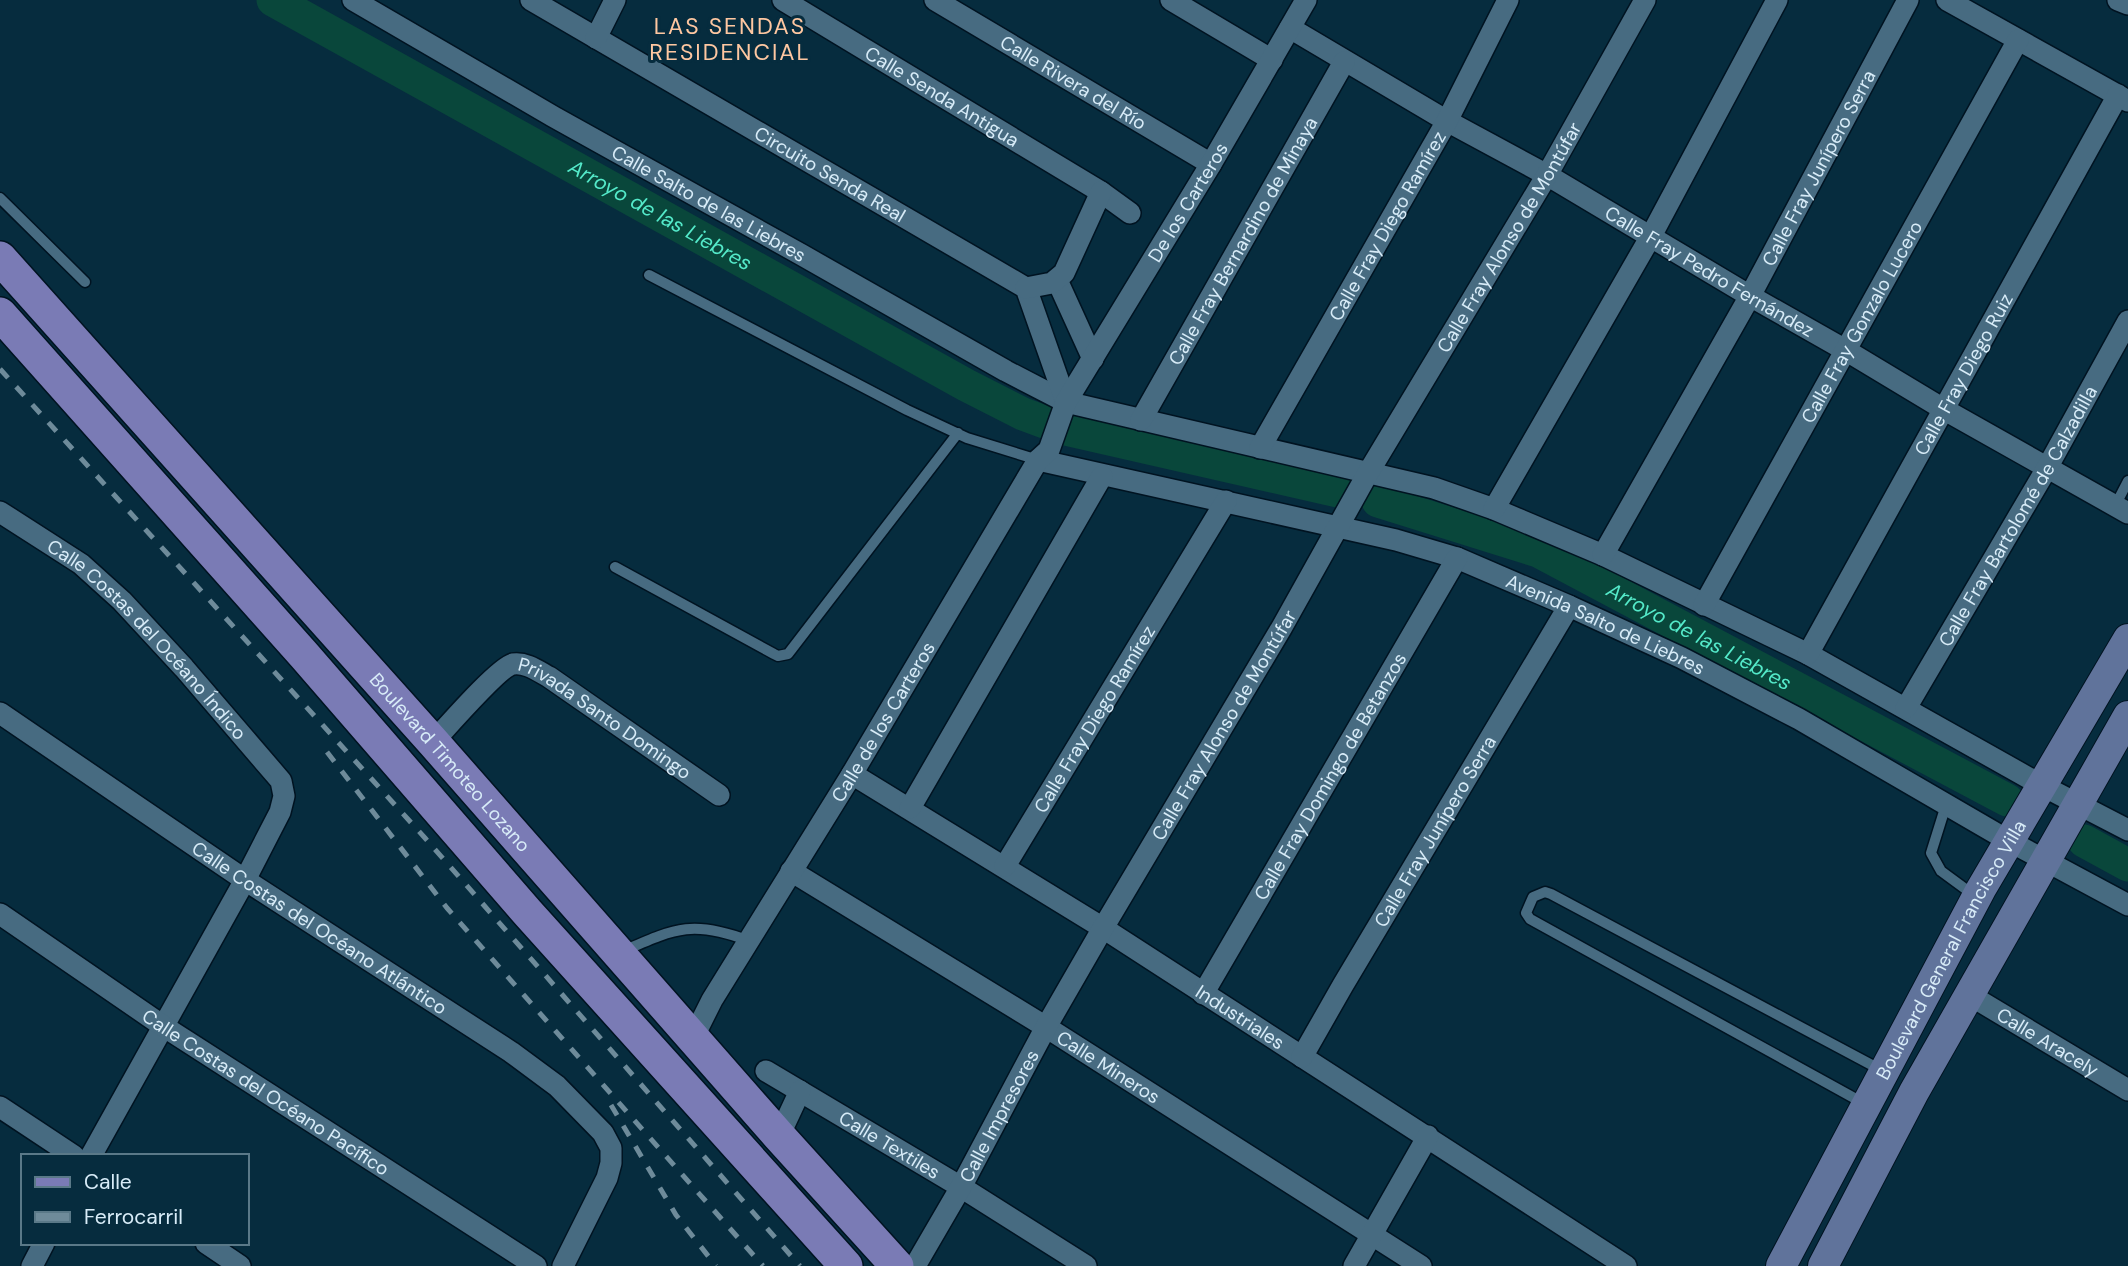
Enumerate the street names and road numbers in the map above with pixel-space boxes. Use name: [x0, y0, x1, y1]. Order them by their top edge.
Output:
street label: Calle Rivera del Río: [995, 30, 1151, 136]
street label: Calle Senda Antigua: [860, 40, 1024, 153]
street label: Calle Fray Junípero Serra: [1756, 66, 1881, 271]
street label: Calle Fray Bernardino de Minaya: [1163, 112, 1323, 370]
street label: Calle Fray Alonso de Montúfar: [1431, 118, 1587, 357]
street label: Circuito Senda Real: [750, 121, 910, 228]
street label: Calle Fray Diego Ramírez: [1323, 127, 1452, 326]
street label: De los Carteros: [1142, 138, 1234, 267]
street label: Calle Salto de las Liebres: [607, 140, 810, 268]
street label: Calle Fray Pedro Fernández: [1600, 200, 1818, 343]
street label: Calle Fray Gonzalo Lucero: [1796, 216, 1928, 428]
street label: Calle Fray Diego Ruiz: [1909, 289, 2019, 460]
street label: Calle Fray Bartolomé de Calzadilla: [1933, 381, 2103, 651]
street label: Calle Costas del Océano Índico: [42, 534, 252, 745]
street label: Avenida Salto de Liebres: [1502, 568, 1709, 681]
street label: Calle Fray Alonso de Montúfar: [1146, 605, 1302, 845]
street label: Calle Fray Diego Ramírez: [1028, 621, 1161, 818]
street label: Calle de los Carteros: [826, 637, 941, 807]
street label: Calle Fray Domingo de Betanzos: [1248, 648, 1412, 905]
street label: Privada Santo Domingo: [516, 652, 696, 785]
street label: Boulevard Timoteo Lozano: [364, 668, 536, 857]
street label: Calle Fray Junípero Serra: [1368, 731, 1502, 932]
street label: Boulevard General Francisco Villa: [1870, 815, 2032, 1084]
street label: Calle Costas del Océano Atlántico: [187, 836, 452, 1020]
street label: Industriales: [1191, 979, 1289, 1055]
street label: Calle Aracely: [1992, 1002, 2104, 1083]
street label: Calle Costas del Océano Pacífico: [137, 1003, 394, 1181]
street label: Calle Mineros: [1052, 1025, 1165, 1110]
street label: Calle Impresores: [954, 1045, 1045, 1187]
street label: Calle Textiles: [834, 1105, 945, 1185]

